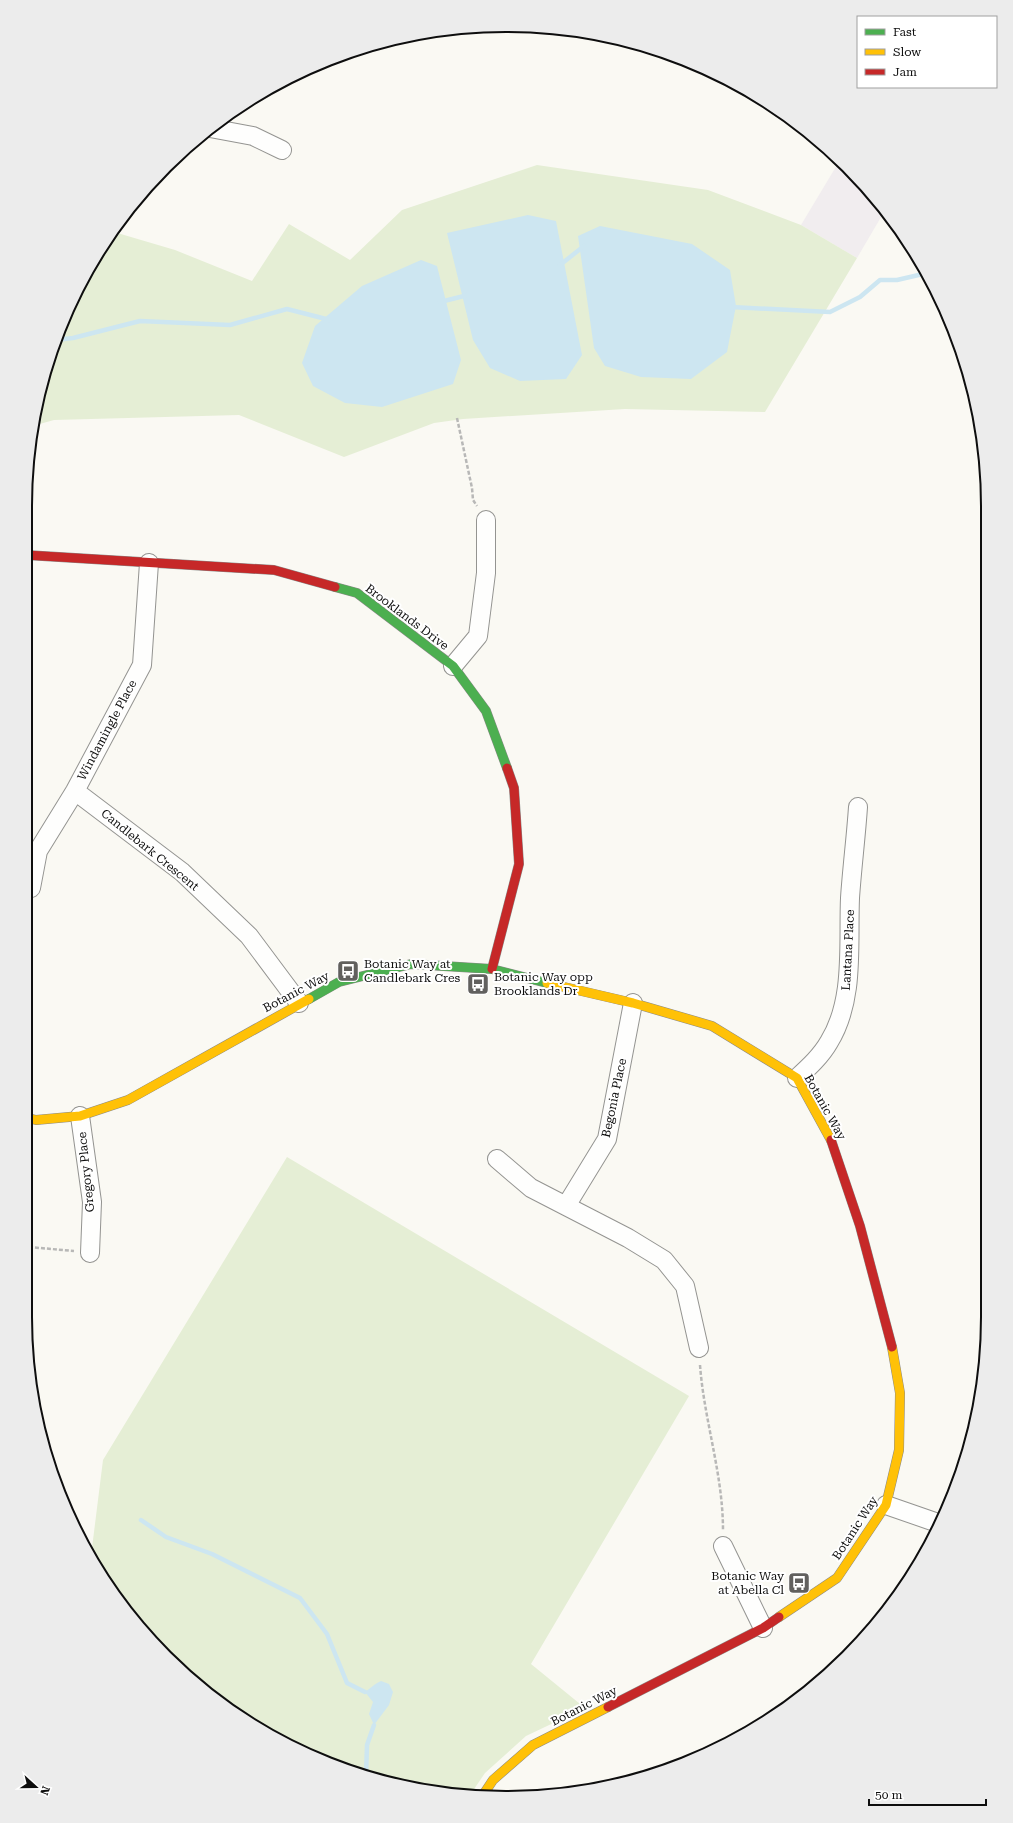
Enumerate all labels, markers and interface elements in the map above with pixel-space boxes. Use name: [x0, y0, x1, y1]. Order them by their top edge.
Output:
legend: [857, 16, 997, 88]
text: Fast: [893, 25, 917, 39]
text: Slow: [893, 45, 921, 59]
text: Jam: [893, 65, 917, 79]
street label: Brooklands Drive: [363, 581, 452, 653]
street label: Windamingle Place: [75, 677, 140, 783]
street label: Candlebark Crescent: [98, 806, 202, 894]
street label: Lantana Place: [839, 909, 857, 991]
place label: Botanic Way at Candlebark Cres: [364, 957, 460, 985]
bus stop icon: Botanic Way at Candlebark Cres: [335, 958, 361, 984]
street label: Botanic Way: [261, 968, 332, 1015]
place label: Botanic Way opp Brooklands Dr: [494, 970, 593, 998]
bus stop icon: Botanic Way opp Brooklands Dr: [465, 971, 491, 997]
street label: Begonia Place: [599, 1057, 629, 1139]
street label: Botanic Way: [801, 1072, 849, 1143]
street label: Gregory Place: [75, 1131, 97, 1213]
street label: Botanic Way: [829, 1493, 881, 1562]
place label: Botanic Way at Abella Cl: [711, 1569, 785, 1597]
bus stop icon: Botanic Way at Abella Cl: [786, 1570, 812, 1596]
street label: Botanic Way: [548, 1683, 620, 1729]
north arrow: [16, 1767, 56, 1807]
scale bar: [869, 1781, 986, 1807]
text: N: [37, 1784, 52, 1797]
text: 50 m: [875, 1788, 902, 1802]

